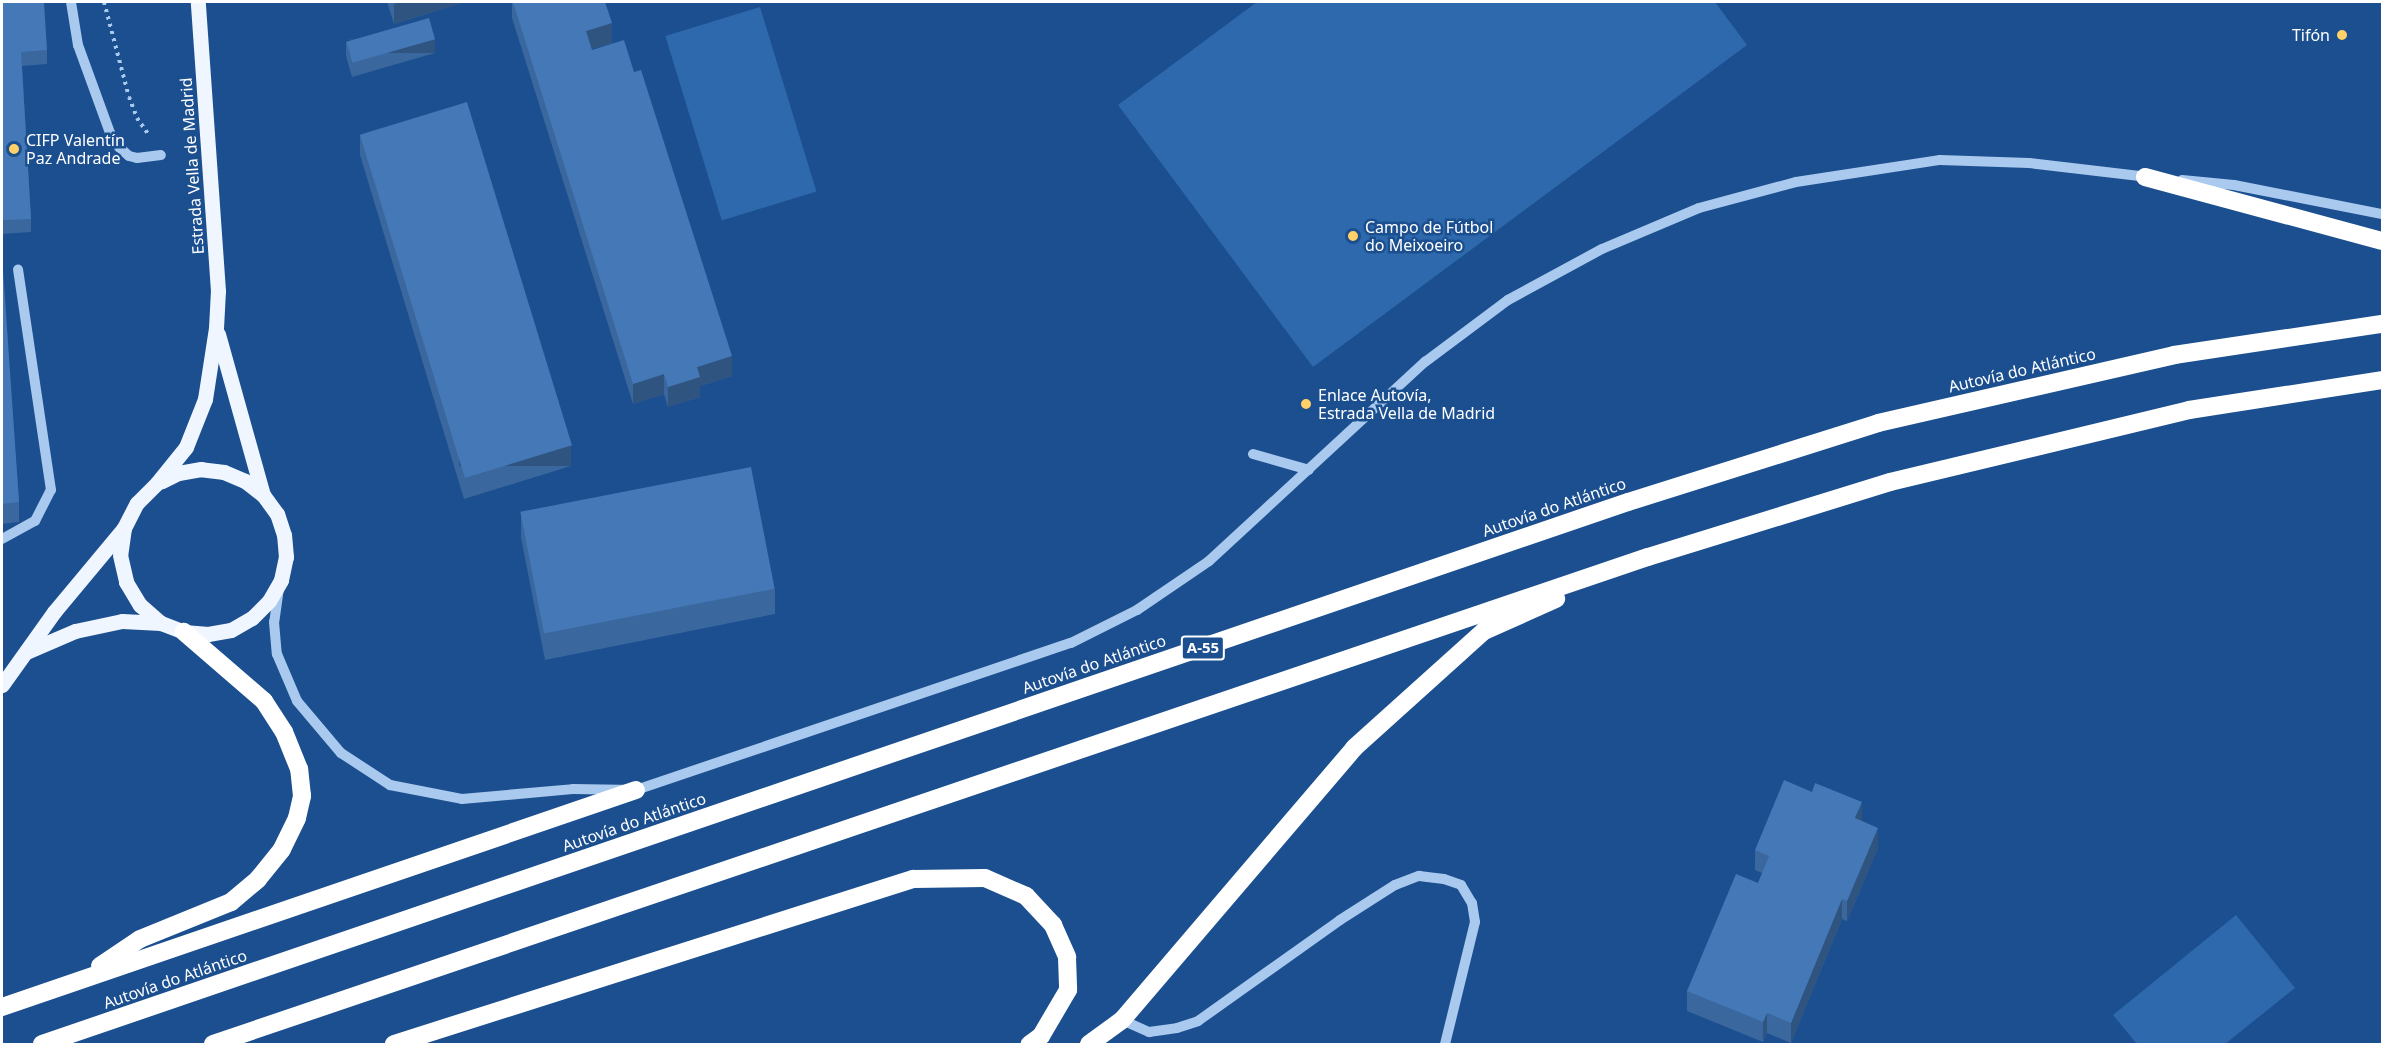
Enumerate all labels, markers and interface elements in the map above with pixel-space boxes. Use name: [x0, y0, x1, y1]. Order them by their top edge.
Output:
place label: Tifón: [2292, 25, 2330, 45]
marker: Tifón: [2335, 28, 2349, 42]
street label: Estrada Vella de Madrid: [176, 77, 208, 255]
place label: CIFP Valentín Paz Andrade: [26, 130, 125, 168]
marker: CIFP Valentín Paz Andrade: [7, 142, 21, 156]
place label: Campo de Fútbol do Meixoeiro: [1365, 217, 1493, 255]
marker: Campo de Fútbol do Meixoeiro: [1346, 229, 1360, 243]
street label: Autovía do Atlántico: [1946, 344, 2098, 396]
place label: Enlace Autovía, Estrada Vella de Madrid: [1318, 385, 1495, 423]
marker: Enlace Autovía, Estrada Vella de Madrid: [1299, 397, 1313, 411]
street label: Autovía do Atlántico: [1480, 473, 1628, 541]
street label: Autovía do Atlántico: [1020, 630, 1168, 698]
road number: A-55: [1180, 636, 1226, 660]
street label: Autovía do Atlántico: [560, 788, 708, 856]
street label: Autovía do Atlántico: [101, 945, 249, 1013]

